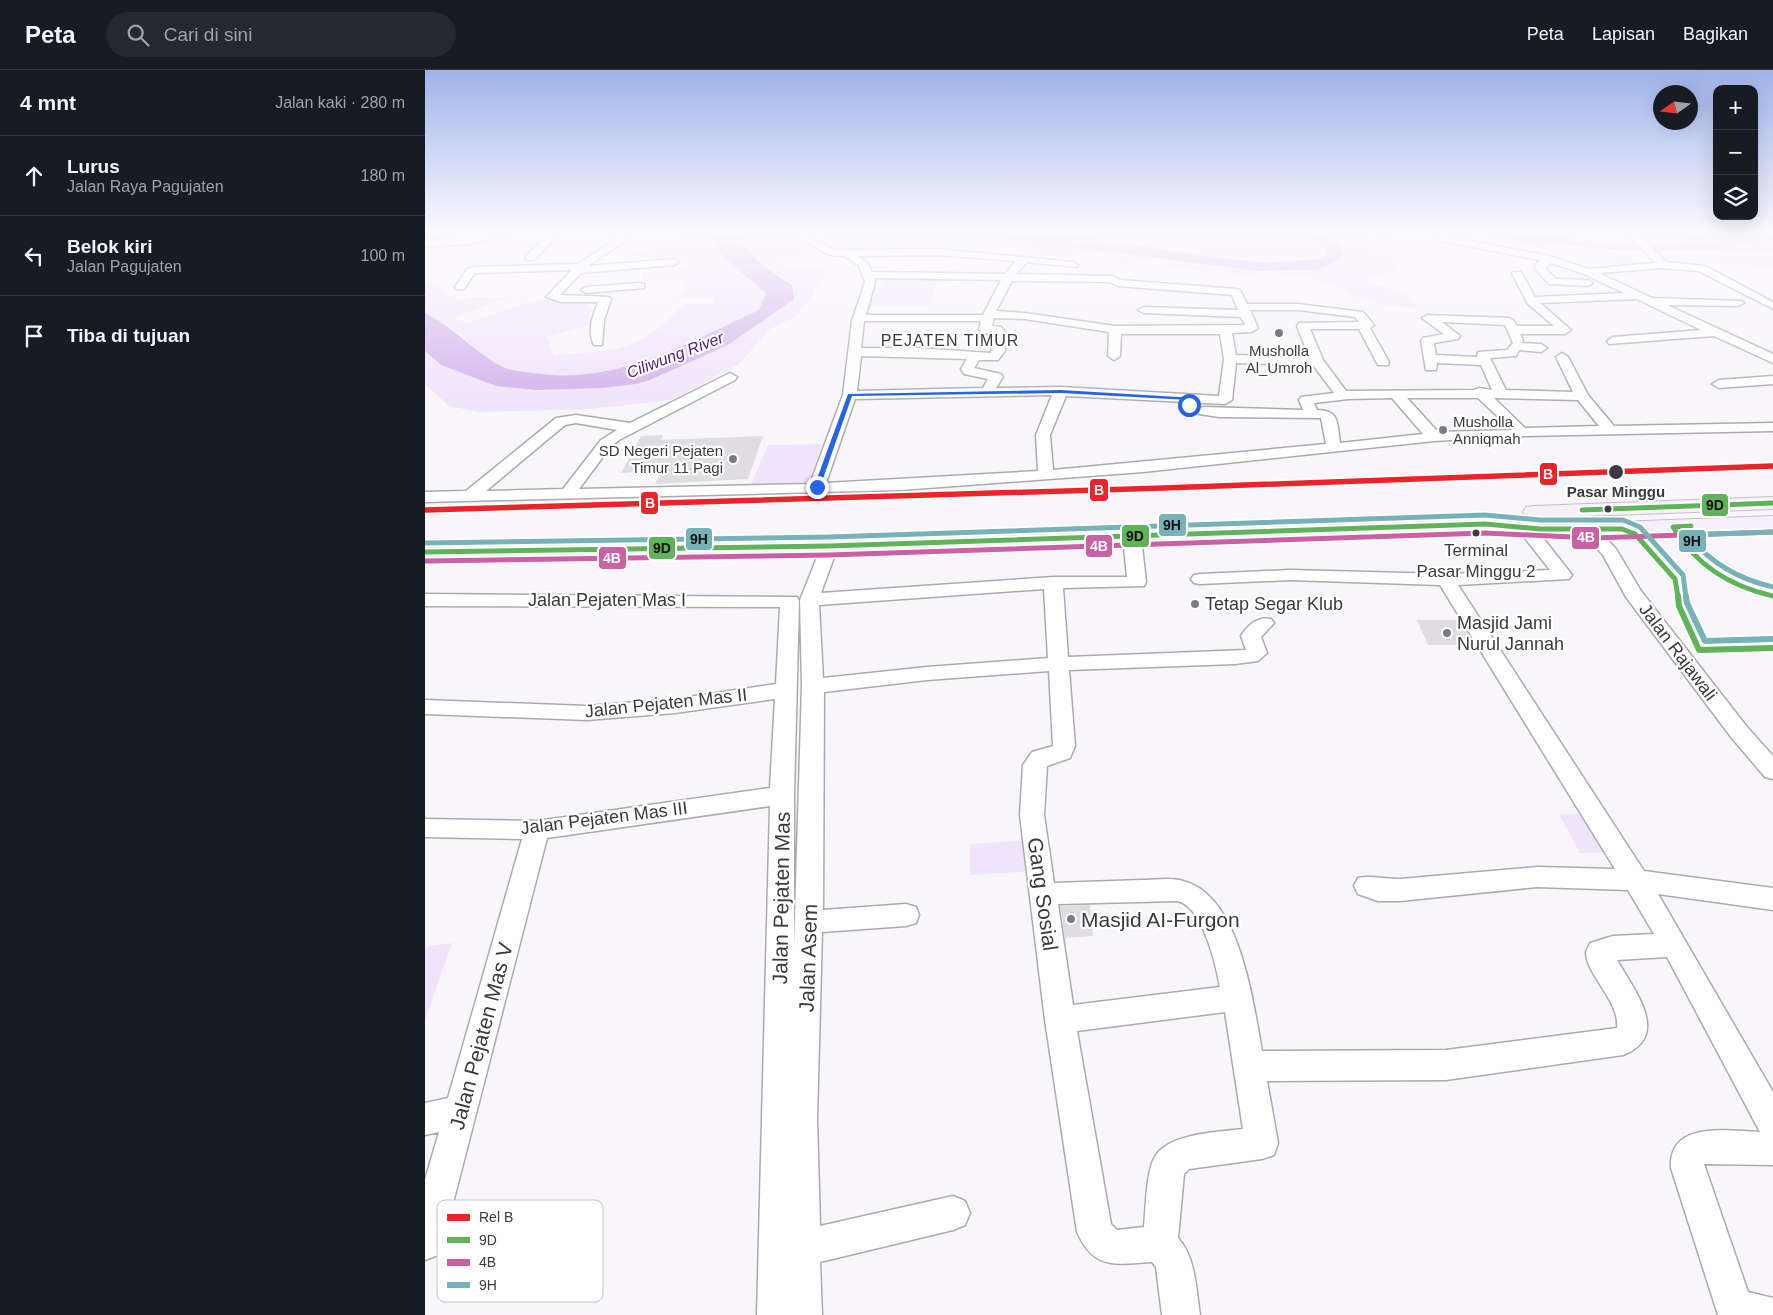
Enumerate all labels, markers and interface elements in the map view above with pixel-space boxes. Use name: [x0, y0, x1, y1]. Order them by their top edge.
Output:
search box: [106, 12, 456, 57]
text: Peta: [25, 21, 76, 48]
icon: search: [124, 21, 152, 49]
text: Cari di sini: [164, 24, 252, 45]
text: Peta: [1527, 24, 1564, 44]
text: Lapisan: [1592, 24, 1655, 44]
text: Bagikan: [1683, 24, 1748, 44]
north arrow: [1653, 85, 1698, 130]
map controls: [1713, 85, 1758, 220]
button: +: [1713, 85, 1758, 130]
text: 4 mnt: [20, 91, 76, 114]
text: Jalan kaki · 280 m: [275, 94, 405, 111]
button: −: [1713, 130, 1758, 175]
text: Lurus: [67, 156, 120, 177]
icon: ahead: [20, 162, 48, 190]
text: 180 m: [361, 167, 405, 184]
button: layers: [1713, 175, 1758, 220]
text: Jalan Raya Pagujaten: [67, 178, 224, 195]
text: Belok kiri: [67, 236, 153, 257]
icon: left: [20, 242, 48, 270]
text: 100 m: [361, 247, 405, 264]
text: Jalan Pagujaten: [67, 258, 182, 275]
icon: arrive: [20, 322, 48, 350]
text: Tiba di tujuan: [67, 325, 190, 346]
marker: Musholla Al_Umroh: [1273, 327, 1285, 339]
water label: Ciliwung River: [624, 329, 726, 381]
district label: PEJATEN TIMUR: [881, 332, 1019, 349]
place label: Musholla Al_Umroh: [1246, 342, 1312, 376]
route start: [1178, 394, 1201, 417]
place label: Musholla Anniqmah: [1453, 413, 1521, 447]
marker: Musholla Anniqmah: [1437, 424, 1449, 436]
place label: SD Negeri Pejaten Timur 11 Pagi: [599, 442, 723, 476]
marker: SD Negeri Pejaten Timur 11 Pagi: [727, 453, 739, 465]
line badge: B: [1539, 462, 1558, 486]
marker: Pasar Minggu: [1607, 463, 1625, 481]
text: B: [1543, 466, 1553, 482]
route end: [806, 476, 829, 499]
line badge: B: [1089, 478, 1109, 502]
text: B: [1094, 482, 1104, 498]
place label: Pasar Minggu: [1567, 483, 1665, 500]
line badge: B: [640, 491, 659, 515]
line badge: 9D: [1701, 493, 1729, 517]
text: B: [645, 495, 655, 511]
text: 9D: [1706, 497, 1724, 513]
unlabelled marker: [1603, 504, 1613, 514]
line badge: 9H: [1158, 513, 1187, 537]
text: 9H: [1163, 517, 1181, 533]
line badge: 9D: [1121, 524, 1150, 548]
line badge: 4B: [1571, 526, 1600, 550]
line badge: 9H: [685, 527, 713, 551]
text: 9D: [1126, 528, 1144, 544]
marker: Terminal Pasar Minggu 2: [1471, 528, 1481, 538]
text: 4B: [1577, 529, 1595, 545]
line badge: 9H: [1678, 529, 1707, 553]
text: 9H: [690, 531, 708, 547]
text: 9H: [1683, 533, 1701, 549]
line badge: 4B: [1085, 534, 1113, 558]
line badge: 9D: [648, 536, 676, 560]
text: 4B: [1090, 538, 1108, 554]
text: 9D: [653, 540, 671, 556]
place label: Terminal Pasar Minggu 2: [1416, 541, 1536, 581]
line badge: 4B: [598, 546, 627, 570]
text: 4B: [603, 550, 621, 566]
street label: Jalan Pejaten Mas I: [528, 590, 686, 610]
place label: Tetap Segar Klub: [1205, 594, 1343, 614]
marker: Tetap Segar Klub: [1189, 598, 1201, 610]
street label: Jalan Rajawali: [1635, 600, 1721, 704]
place label: Masjid Jami Nurul Jannah: [1457, 613, 1564, 654]
marker: Masjid Jami Nurul Jannah: [1441, 627, 1453, 639]
street label: Jalan Pejaten Mas II: [584, 685, 748, 721]
street label: Jalan Pejaten Mas III: [519, 798, 689, 838]
street label: Jalan Pejaten Mas: [768, 811, 794, 985]
street label: Gang Sosial: [1024, 836, 1062, 952]
street label: Jalan Asem: [795, 903, 821, 1013]
place label: Masjid AI-Furgon: [1081, 908, 1240, 931]
marker: Masjid AI-Furgon: [1065, 913, 1077, 925]
street label: Jalan Pejaten Mas V: [445, 940, 517, 1132]
legend: [437, 1200, 603, 1302]
text: Rel B: [479, 1209, 513, 1225]
text: 9D: [479, 1232, 497, 1248]
text: 4B: [479, 1254, 496, 1270]
text: 9H: [479, 1277, 497, 1293]

